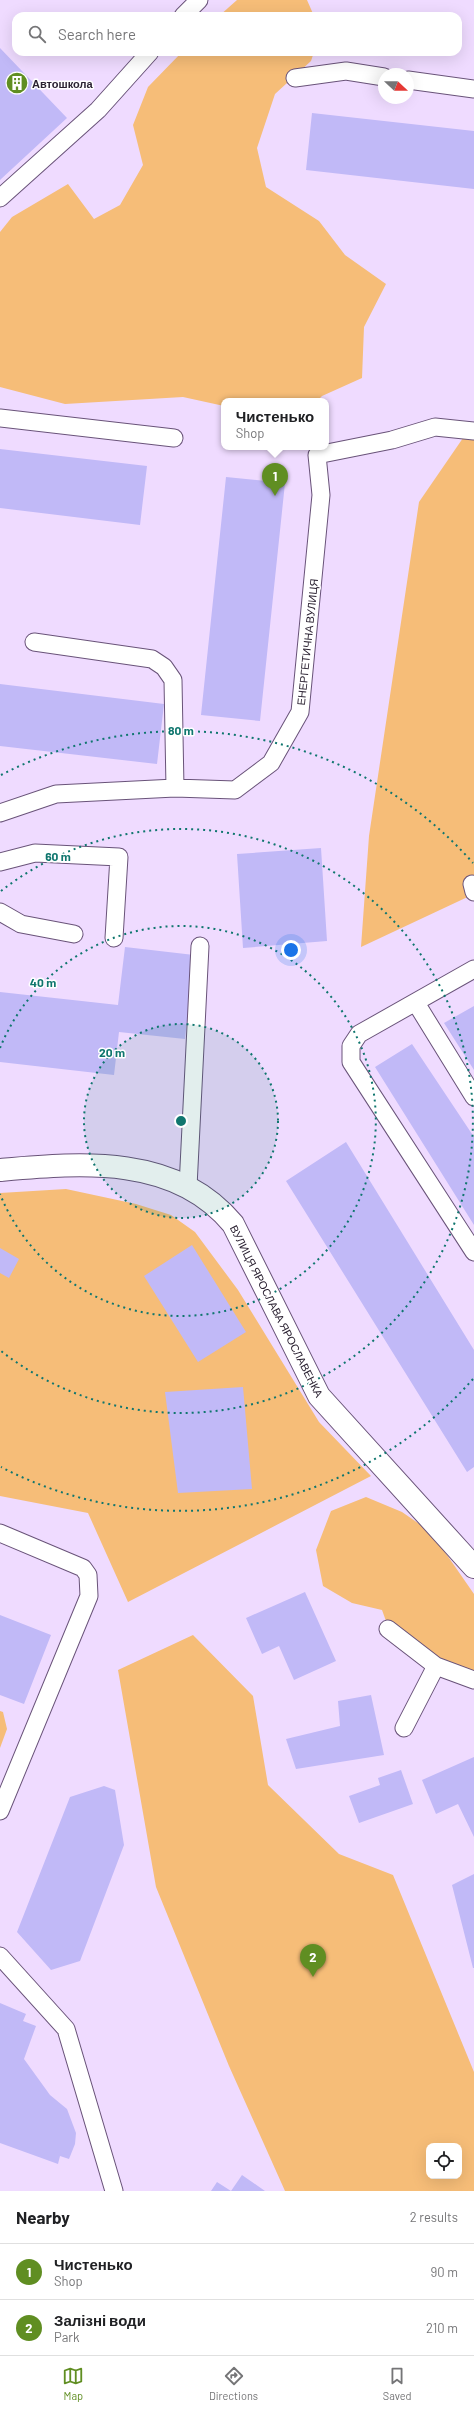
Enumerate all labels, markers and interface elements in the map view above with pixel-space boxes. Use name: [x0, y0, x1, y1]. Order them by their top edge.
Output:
search box: [12, 12, 462, 56]
icon: search: [26, 23, 48, 45]
text: Search here: [58, 25, 136, 43]
north arrow: [378, 68, 414, 104]
building icon: Автошкола: [4, 70, 30, 96]
place label: Автошкола: [32, 77, 93, 90]
popup: [221, 398, 329, 450]
text: Чистенько: [236, 407, 314, 425]
text: Shop: [236, 425, 265, 441]
pin: 1: [262, 463, 288, 496]
street label: ЕНЕРГЕТИЧНА ВУЛИЦЯ: [294, 578, 320, 706]
text: 80 m: [168, 723, 194, 737]
text: 60 m: [45, 849, 71, 863]
your location: [281, 940, 301, 960]
text: 40 m: [30, 975, 56, 989]
text: 20 m: [99, 1045, 125, 1059]
centre of rings: [174, 1114, 188, 1128]
street label: ВУЛИЦЯ ЯРОСЛАВА ЯРОСЛАВЕНКА: [228, 1223, 327, 1400]
pin: 2: [300, 1944, 326, 1977]
map controls: [426, 2143, 462, 2179]
button: locate: [426, 2143, 462, 2179]
text: Nearby: [16, 2207, 70, 2227]
text: 2 results: [410, 2209, 458, 2225]
text: Чистенько: [54, 2255, 133, 2273]
text: 1: [27, 2264, 31, 2280]
text: 90 m: [431, 2264, 458, 2280]
text: Shop: [54, 2273, 83, 2289]
text: Залізні води: [54, 2311, 146, 2329]
text: 2: [25, 2320, 33, 2336]
text: 210 m: [426, 2320, 458, 2336]
text: Park: [54, 2329, 80, 2345]
tab: Map: [62, 2365, 84, 2402]
tab: Directions: [209, 2365, 258, 2402]
tab: Saved: [383, 2365, 412, 2402]

